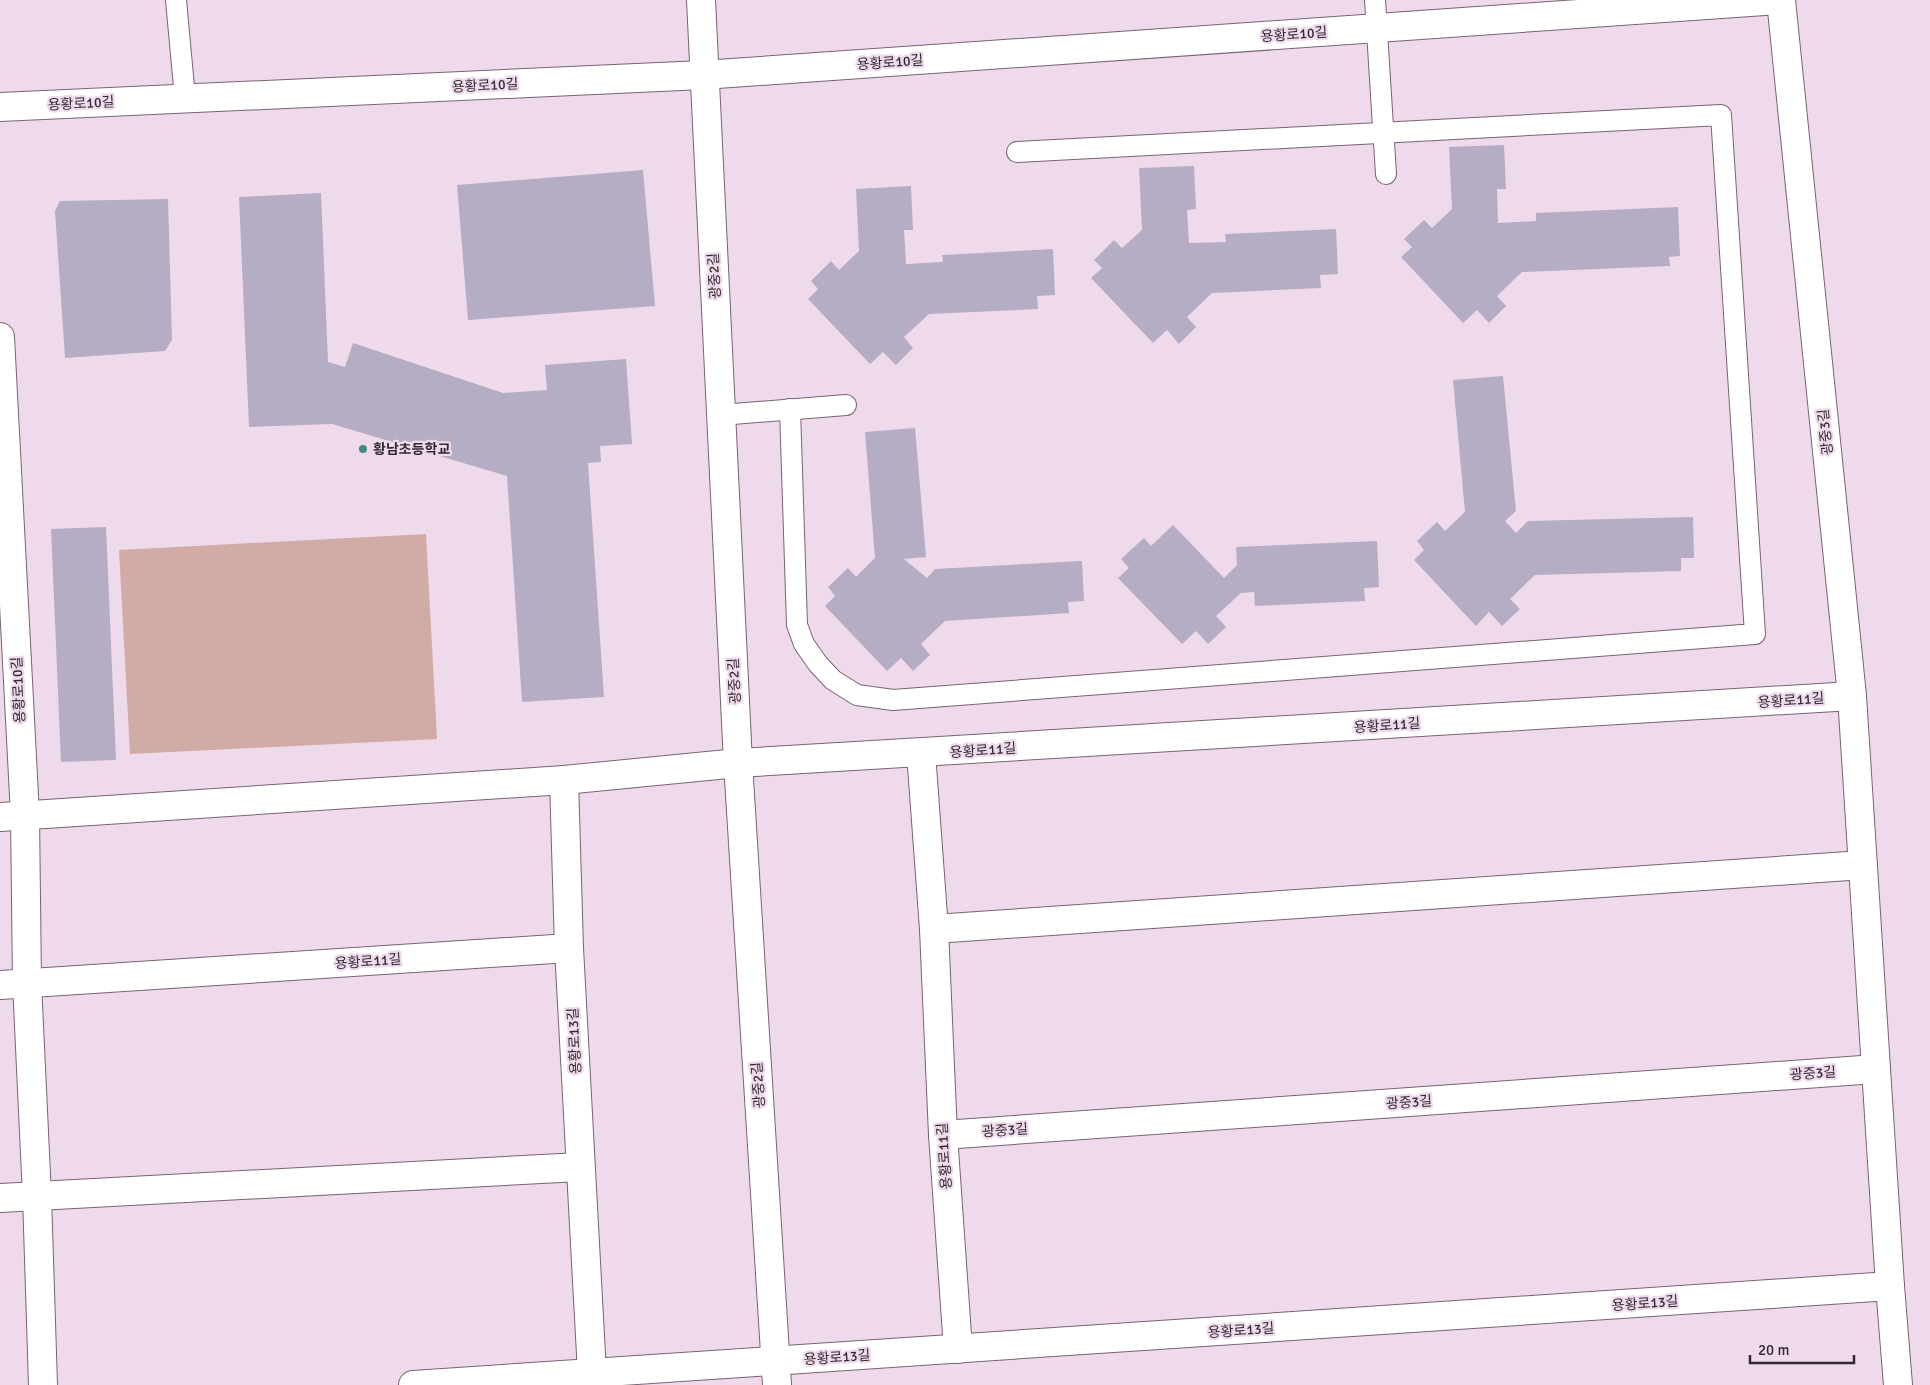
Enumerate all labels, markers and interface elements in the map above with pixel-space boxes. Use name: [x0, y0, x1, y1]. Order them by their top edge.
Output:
street label: 용황로10길: [1260, 24, 1328, 45]
street label: 용황로10길: [856, 52, 924, 73]
street label: 용황로10길: [451, 75, 519, 96]
street label: 용황로10길: [47, 93, 115, 114]
street label: 광중2길: [705, 252, 724, 299]
street label: 광중3길: [1815, 408, 1836, 456]
place label: 황남초등학교: [373, 441, 450, 458]
marker: 황남초등학교: [357, 443, 369, 455]
street label: 용황로10길: [8, 656, 29, 724]
street label: 광중2길: [725, 657, 744, 704]
street label: 용황로11길: [1757, 690, 1825, 711]
street label: 용황로11길: [1353, 715, 1421, 736]
street label: 용황로11길: [949, 740, 1017, 761]
street label: 용황로11길: [334, 951, 402, 972]
street label: 용황로13길: [564, 1007, 585, 1075]
street label: 광중2길: [748, 1061, 769, 1109]
street label: 광중3길: [1789, 1063, 1837, 1084]
street label: 광중3길: [1385, 1092, 1433, 1113]
street label: 광중3길: [981, 1120, 1029, 1141]
street label: 용황로11길: [934, 1122, 955, 1190]
street label: 용황로13길: [1611, 1293, 1679, 1314]
street label: 용황로13길: [1207, 1320, 1275, 1341]
scale bar: [1750, 1332, 1854, 1364]
text: 20 m: [1758, 1341, 1789, 1359]
street label: 용황로13길: [803, 1347, 871, 1368]

